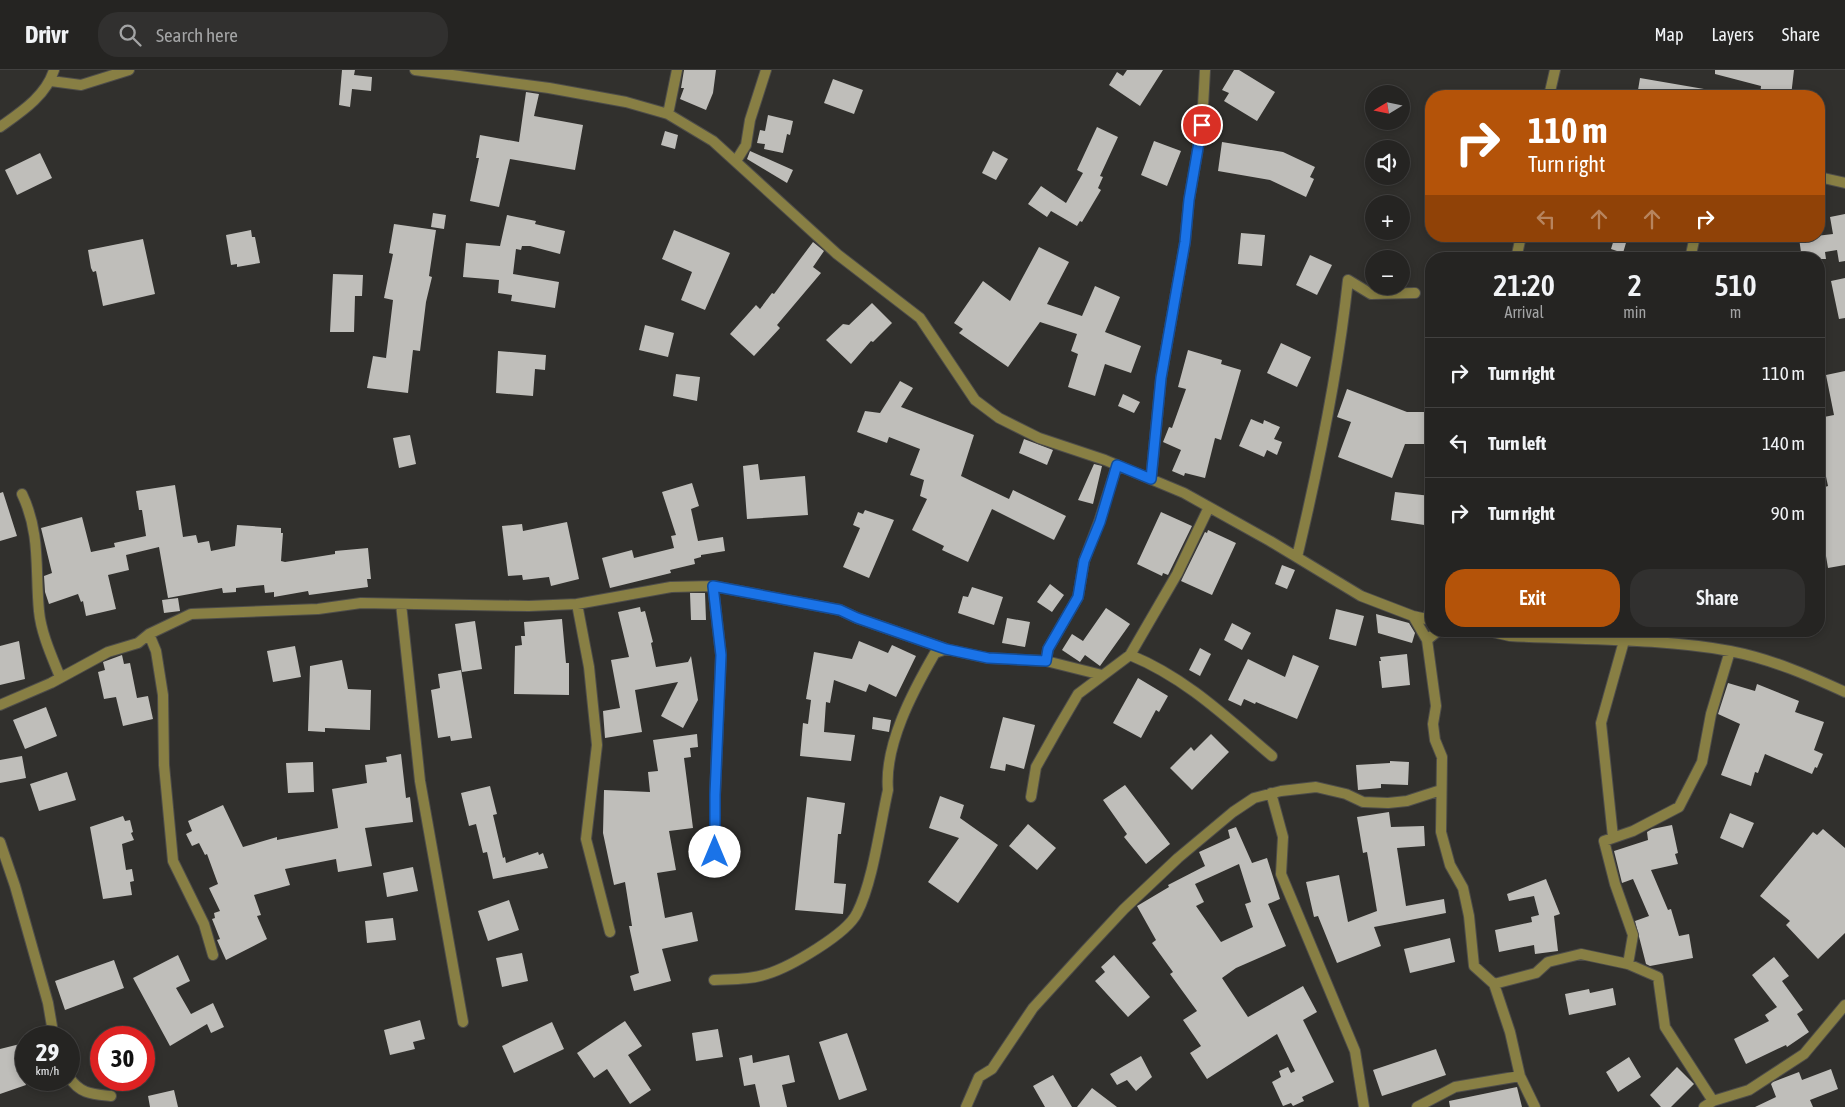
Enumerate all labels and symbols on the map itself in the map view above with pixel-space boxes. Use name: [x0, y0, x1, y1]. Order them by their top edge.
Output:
north arrow: [1365, 85, 1410, 130]
pin: [1181, 104, 1223, 146]
position arrow: [688, 825, 740, 877]
speed limit sign: 30: [90, 1026, 155, 1091]

